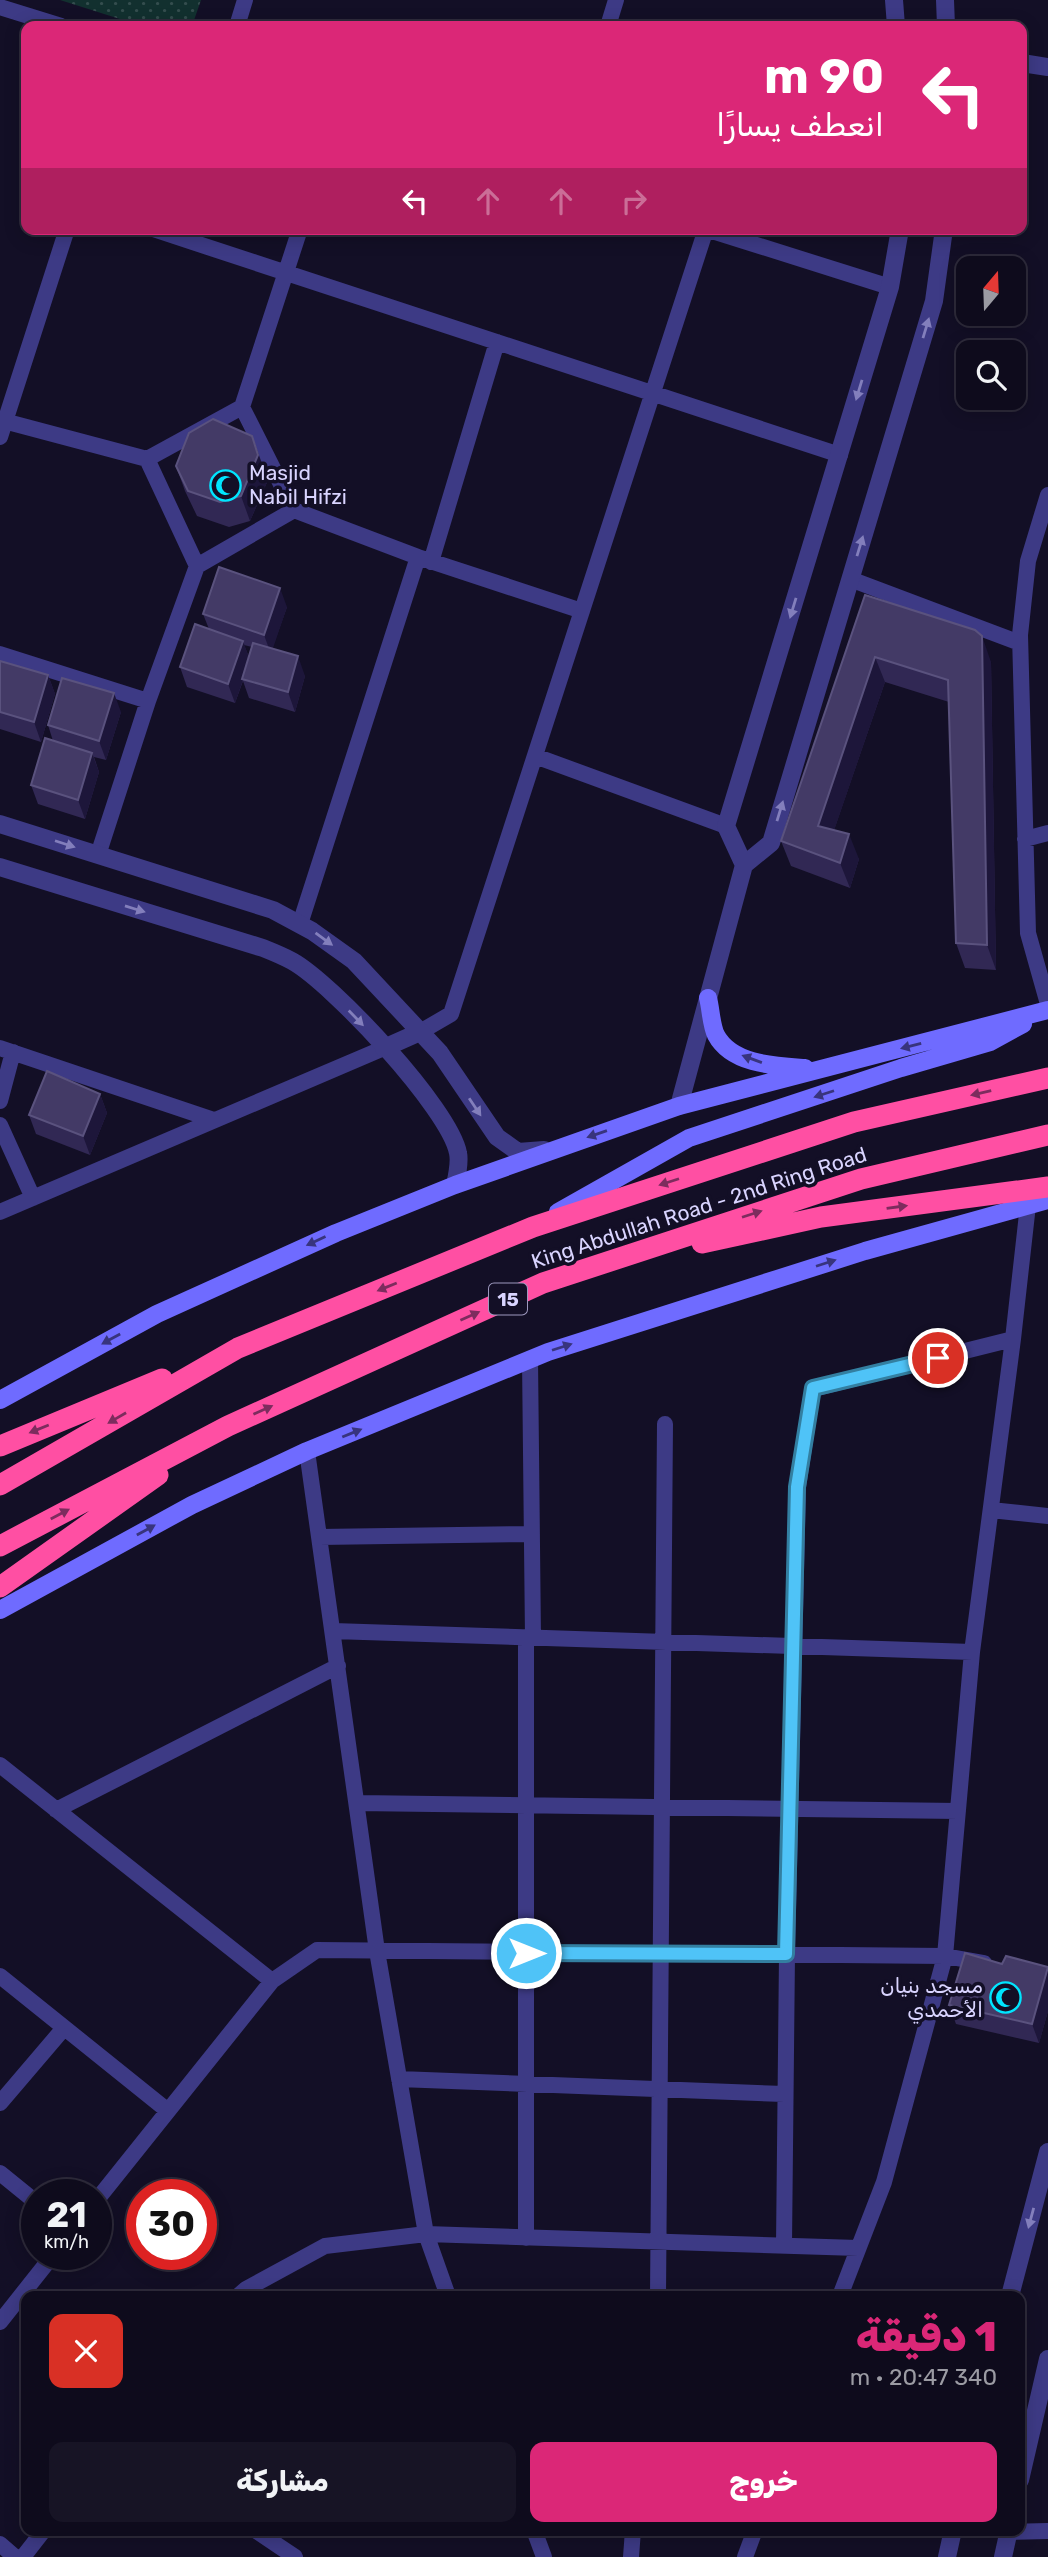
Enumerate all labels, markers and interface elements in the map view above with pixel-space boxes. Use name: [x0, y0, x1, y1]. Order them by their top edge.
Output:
text: 90 m: [764, 47, 884, 105]
icon: left: [908, 49, 999, 140]
text: انعطف يسارًا: [716, 106, 884, 144]
icon: left: [396, 182, 434, 220]
icon: ahead: [469, 182, 507, 220]
icon: ahead: [542, 182, 580, 220]
icon: right: [615, 182, 653, 220]
north arrow: [956, 256, 1026, 326]
map controls: [956, 256, 1026, 410]
one-way arrow: [921, 317, 931, 338]
button: search: [956, 340, 1026, 410]
one-way arrow: [853, 380, 863, 401]
place label: Masjid Nabil Hifzi: [249, 460, 347, 509]
mosque icon: Masjid Nabil Hifzi: [209, 468, 243, 502]
one-way arrow: [856, 535, 866, 556]
one-way arrow: [787, 597, 797, 618]
one-way arrow: [776, 800, 786, 821]
one-way arrow: [55, 840, 76, 850]
one-way arrow: [125, 904, 146, 914]
one-way arrow: [314, 932, 333, 946]
one-way arrow: [348, 1010, 365, 1027]
one-way arrow: [900, 1041, 922, 1052]
one-way arrow: [741, 1054, 762, 1065]
one-way arrow: [970, 1088, 992, 1099]
one-way arrow: [813, 1089, 834, 1100]
one-way arrow: [468, 1097, 481, 1116]
one-way arrow: [587, 1129, 608, 1140]
street label: King Abdullah Road - 2nd Ring Road: [528, 1141, 870, 1274]
one-way arrow: [658, 1177, 679, 1188]
one-way arrow: [886, 1201, 908, 1212]
one-way arrow: [742, 1208, 763, 1219]
one-way arrow: [306, 1236, 327, 1247]
one-way arrow: [815, 1257, 836, 1268]
one-way arrow: [376, 1281, 397, 1292]
road number: 15: [489, 1284, 527, 1315]
one-way arrow: [459, 1310, 480, 1321]
pin: [908, 1328, 968, 1388]
one-way arrow: [102, 1333, 121, 1345]
icon: arrive: [919, 1339, 957, 1377]
one-way arrow: [552, 1342, 573, 1352]
one-way arrow: [252, 1404, 273, 1415]
one-way arrow: [107, 1412, 126, 1424]
one-way arrow: [28, 1424, 49, 1435]
one-way arrow: [341, 1427, 362, 1438]
one-way arrow: [51, 1509, 71, 1521]
one-way arrow: [136, 1524, 156, 1536]
position arrow: [489, 1916, 563, 1990]
place label: مسجد بنيان الأحمدي: [880, 1973, 983, 2024]
mosque icon: مسجد بنيان الأحمدي: [989, 1981, 1023, 2015]
speed limit sign: 30: [126, 2179, 217, 2270]
text: 21: [46, 2194, 87, 2236]
one-way arrow: [1025, 2207, 1036, 2229]
text: km/h: [44, 2231, 89, 2253]
text: 1 دقيقة: [856, 2312, 997, 2362]
button: close: [49, 2314, 123, 2388]
text: 340 m · 20:47: [850, 2363, 997, 2391]
button: مشاركة: [49, 2442, 516, 2522]
button: خروج: [530, 2442, 997, 2522]

